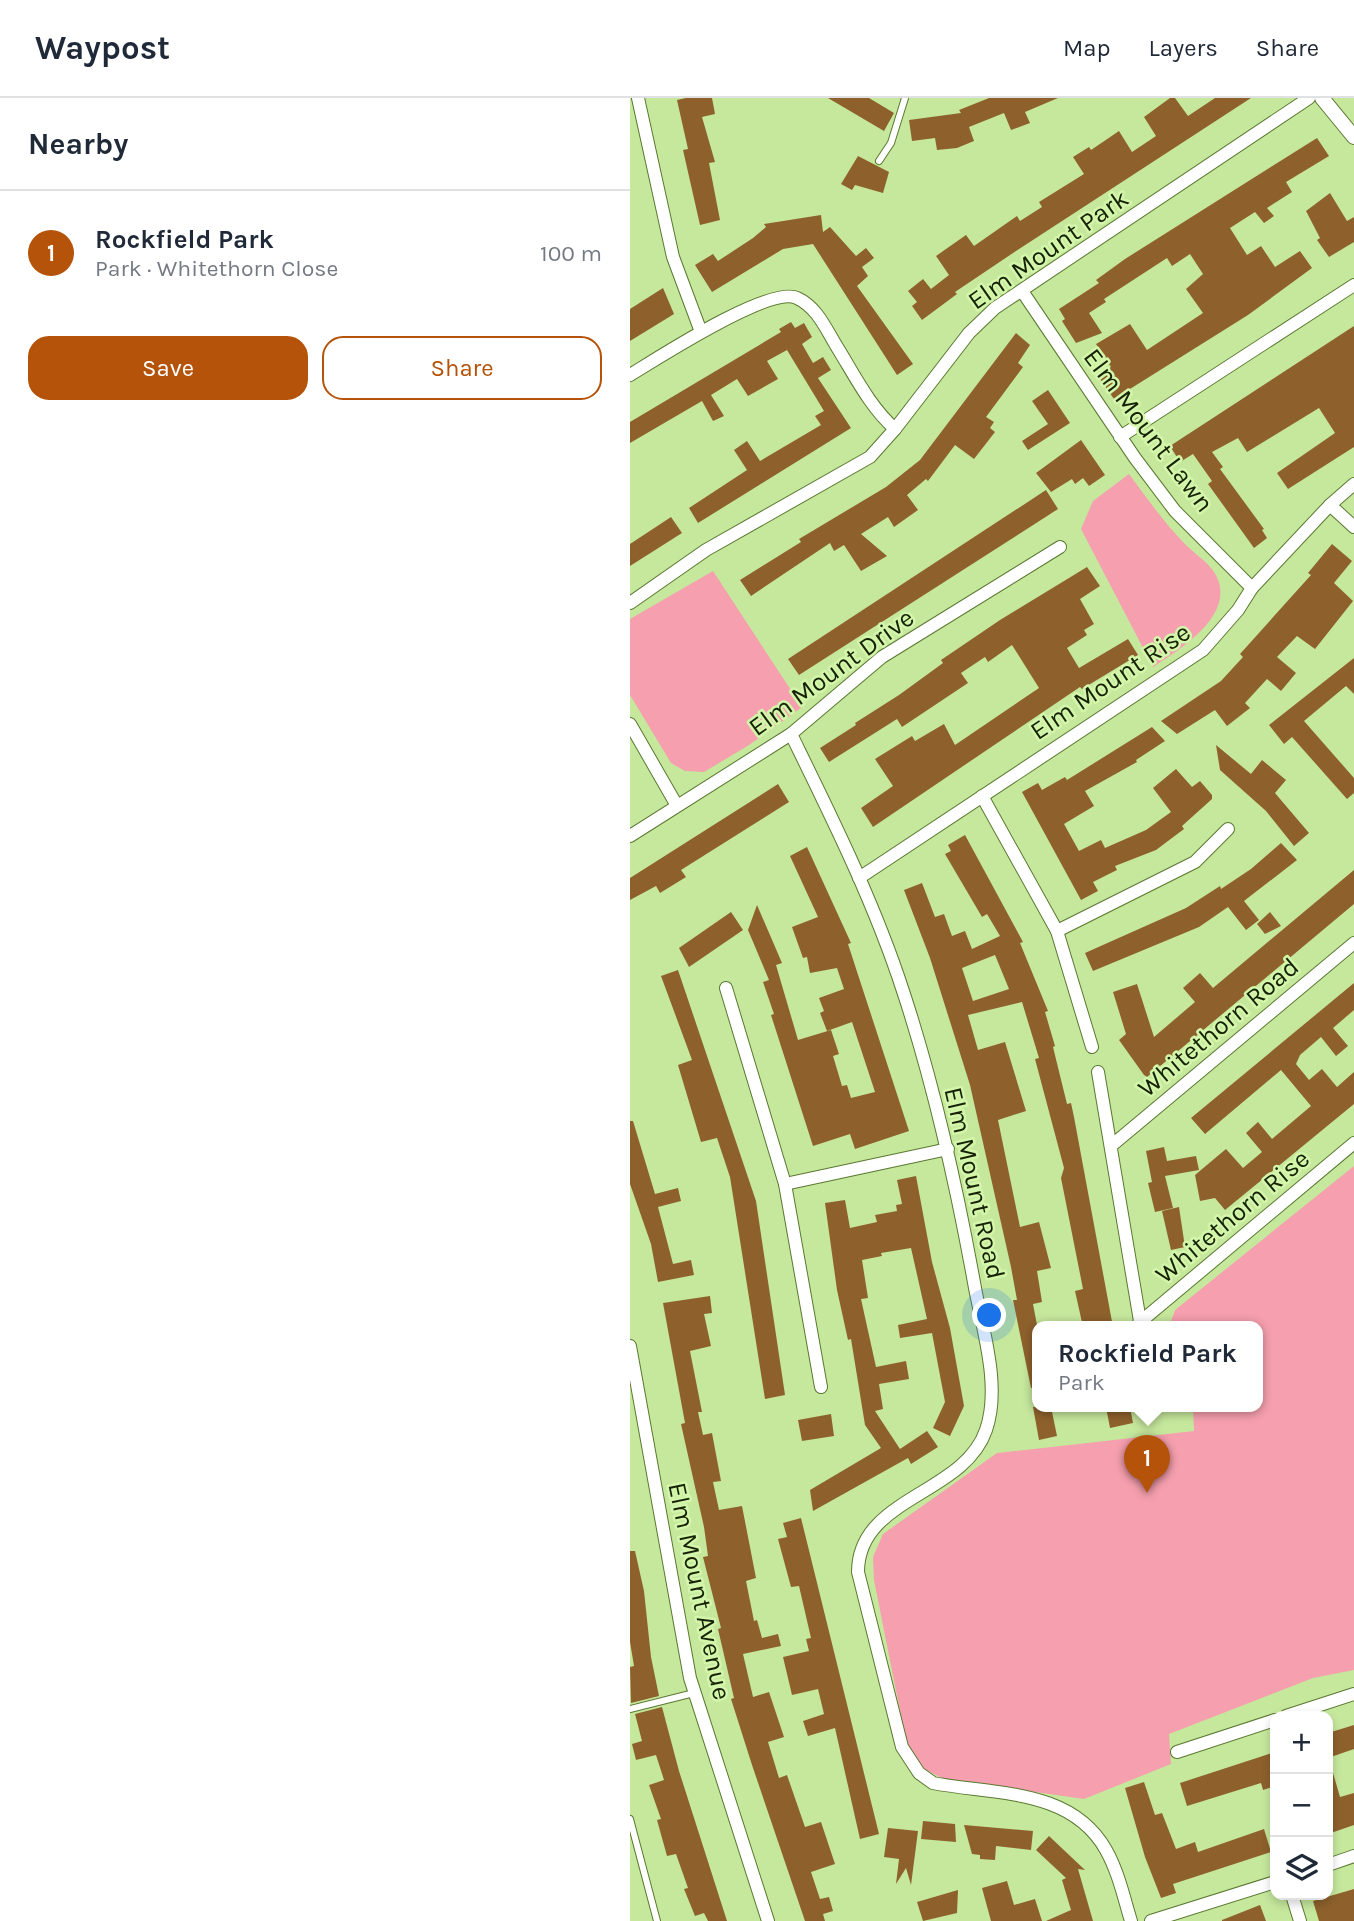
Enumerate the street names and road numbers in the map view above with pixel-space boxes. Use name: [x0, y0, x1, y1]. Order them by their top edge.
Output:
street label: Elm Mount Park: [962, 183, 1134, 316]
street label: Elm Mount Lawn: [1077, 342, 1220, 518]
street label: Elm Mount Drive: [743, 602, 920, 743]
street label: Elm Mount Rise: [1024, 616, 1196, 746]
street label: Whitethorn Road: [1132, 951, 1305, 1104]
street label: Elm Mount Road: [937, 1084, 1012, 1282]
street label: Whitethorn Rise: [1149, 1143, 1316, 1290]
street label: Elm Mount Avenue: [661, 1480, 738, 1703]

